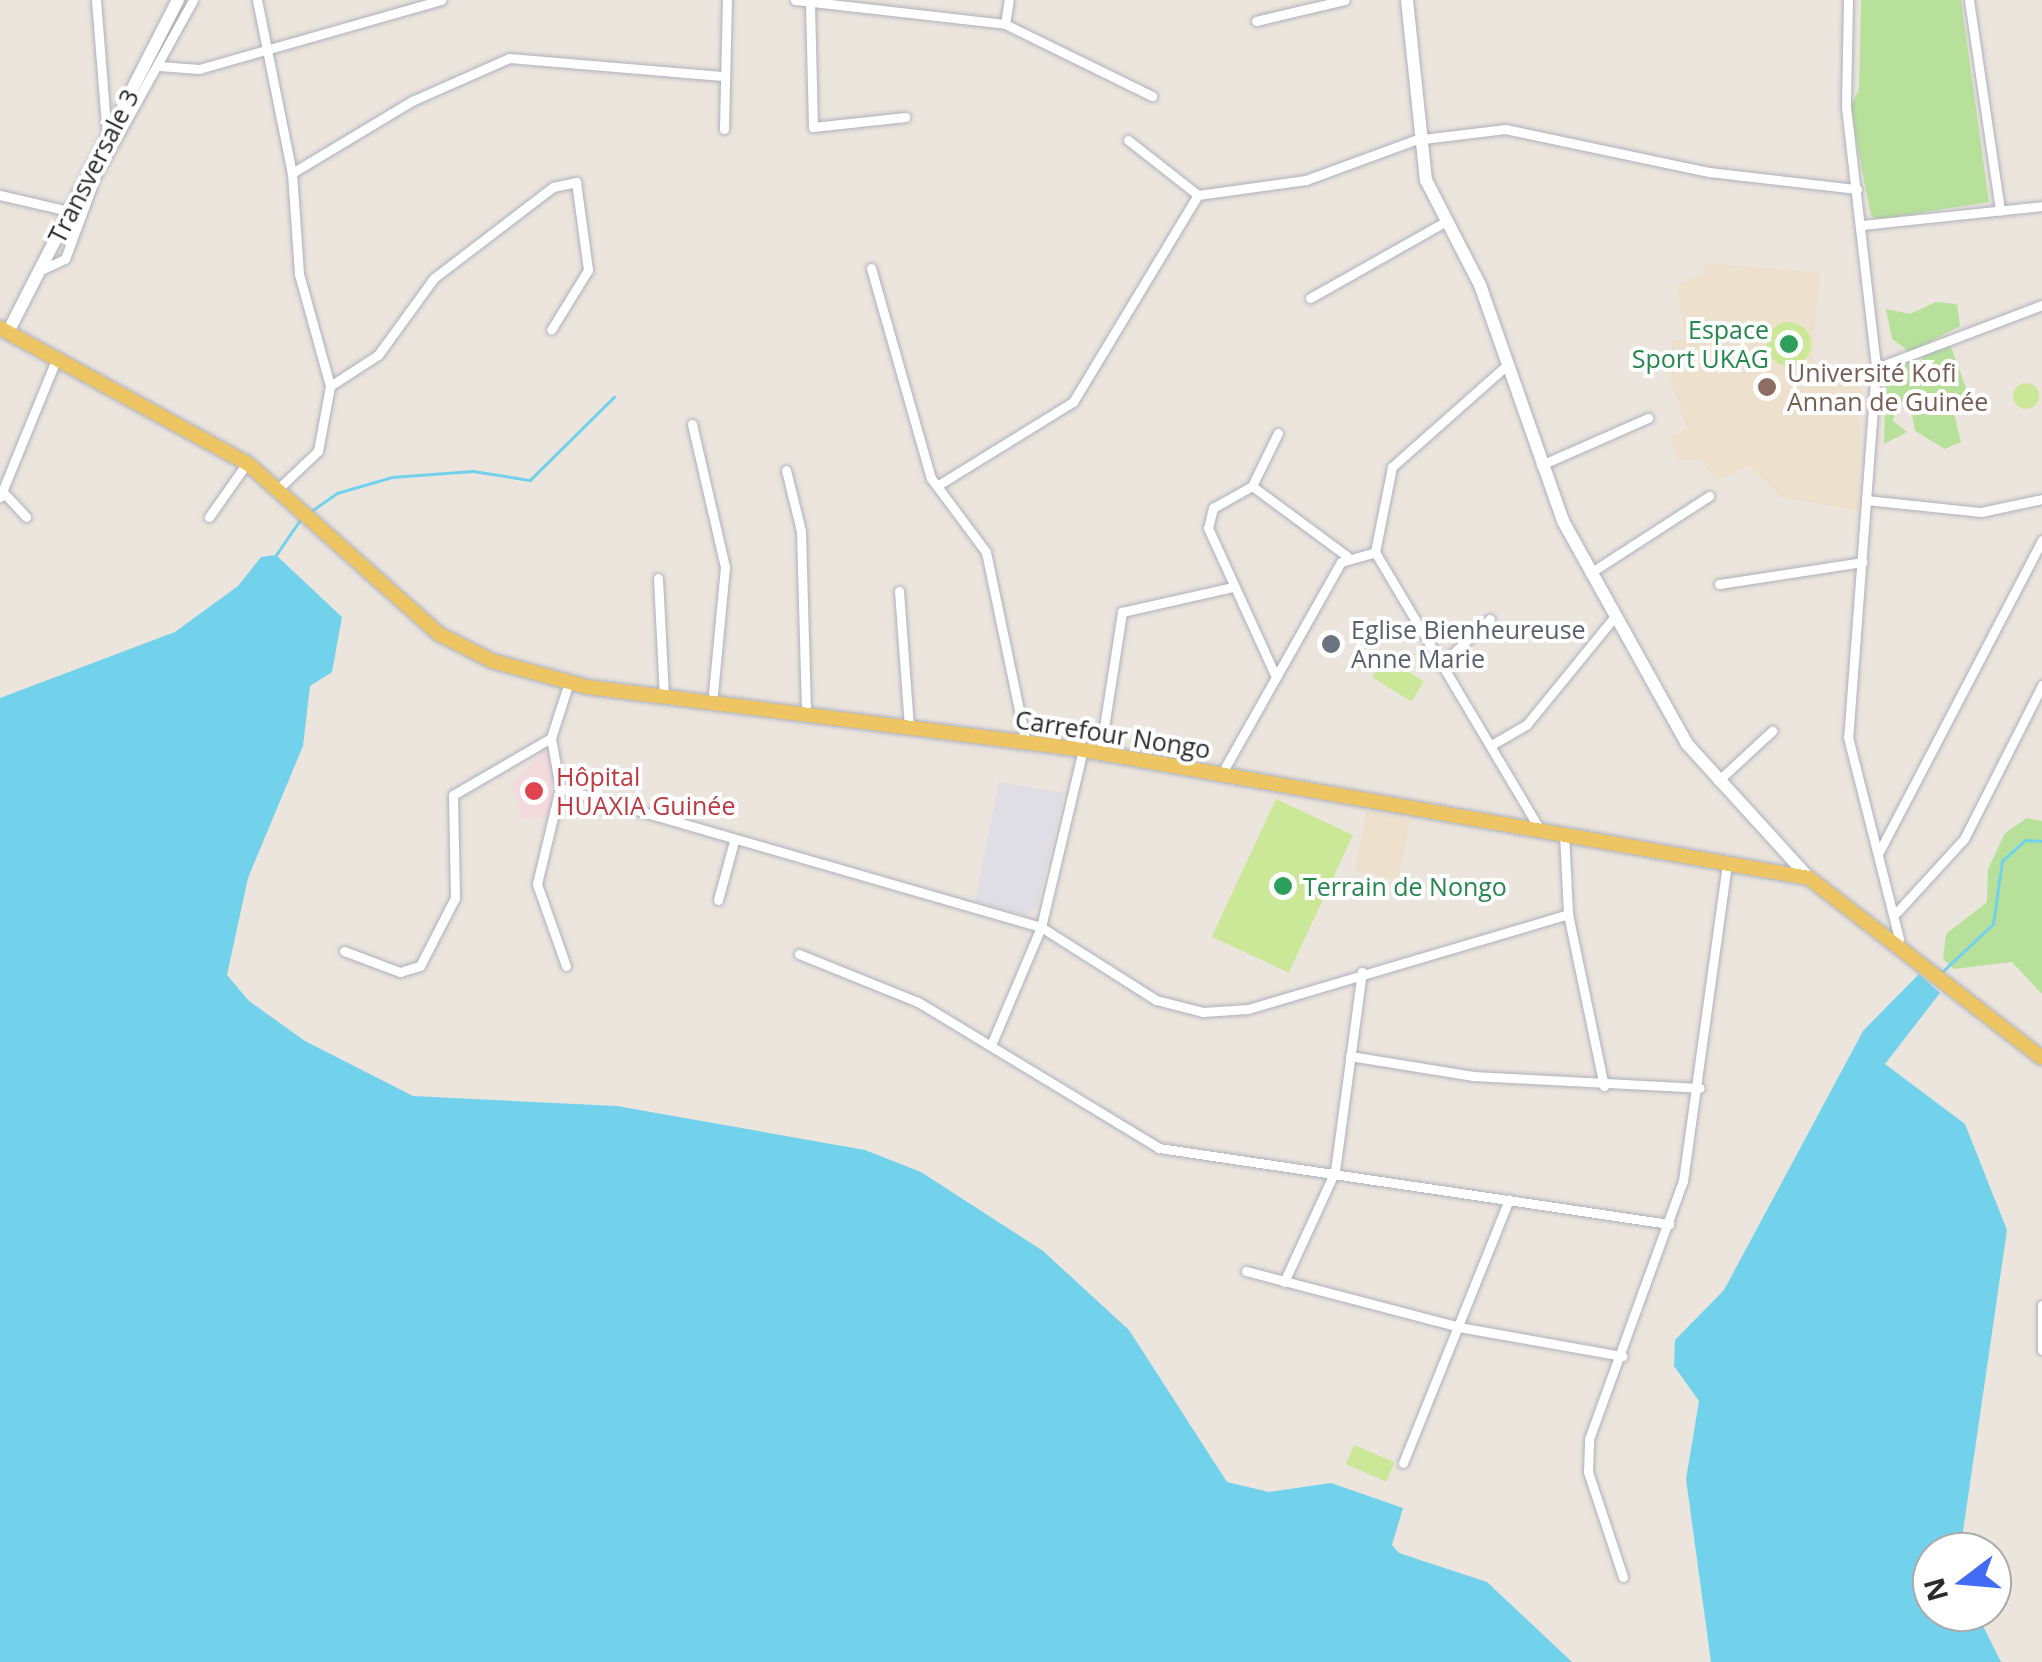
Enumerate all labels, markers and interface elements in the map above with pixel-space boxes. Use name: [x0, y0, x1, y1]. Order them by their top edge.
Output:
street label: Transversale 3: [41, 84, 145, 248]
place label: Espace Sport UKAG: [1632, 315, 1769, 374]
marker: Espace Sport UKAG: [1778, 333, 1800, 355]
place label: Université Kofi Annan de Guinée: [1787, 358, 1988, 417]
marker: Université Kofi Annan de Guinée: [1756, 376, 1778, 398]
place label: Eglise Bienheureuse Anne Marie: [1351, 615, 1586, 674]
marker: Eglise Bienheureuse Anne Marie: [1320, 633, 1342, 655]
street label: Carrefour Nongo: [1013, 704, 1213, 764]
place label: Hôpital HUAXIA Guinée: [556, 762, 735, 821]
marker: Hôpital HUAXIA Guinée: [521, 778, 547, 804]
place label: Terrain de Nongo: [1303, 871, 1507, 901]
marker: Terrain de Nongo: [1272, 875, 1294, 897]
north arrow: [1912, 1532, 2012, 1632]
text: N: [1914, 1574, 1956, 1606]

